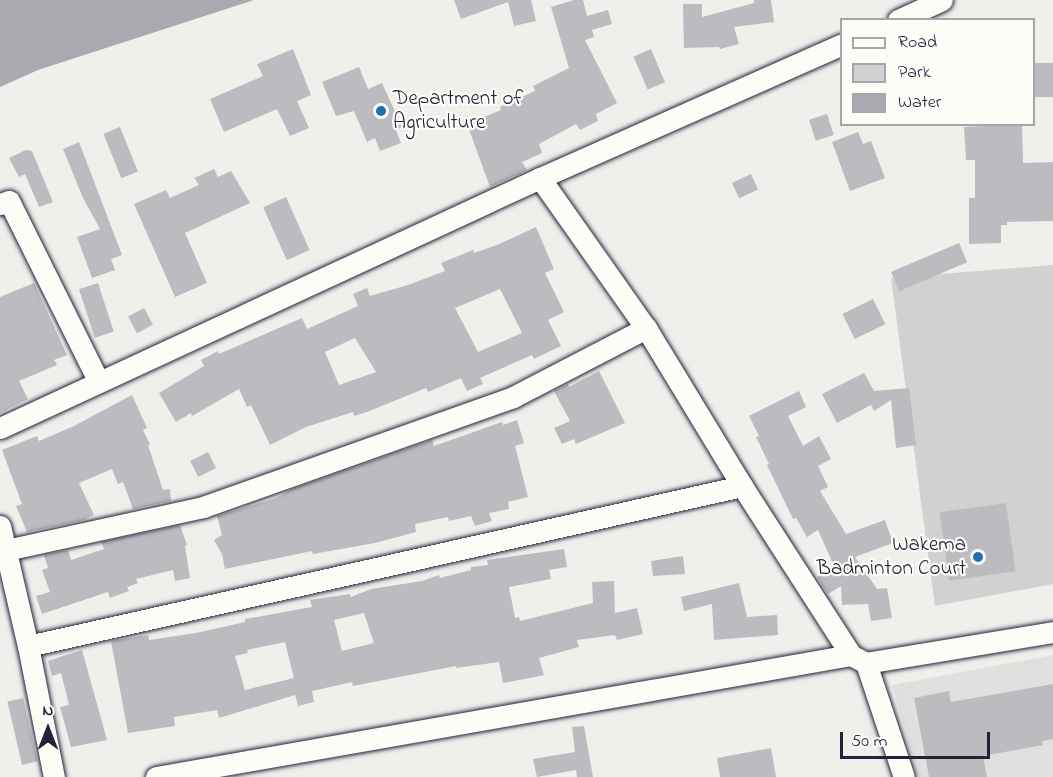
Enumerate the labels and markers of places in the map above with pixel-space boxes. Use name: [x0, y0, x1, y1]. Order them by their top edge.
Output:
place label: Department of Agriculture: [393, 86, 523, 136]
marker: Department of Agriculture: [374, 104, 388, 118]
place label: Wakema Badminton Court: [817, 532, 966, 582]
marker: Wakema Badminton Court: [971, 550, 985, 564]

